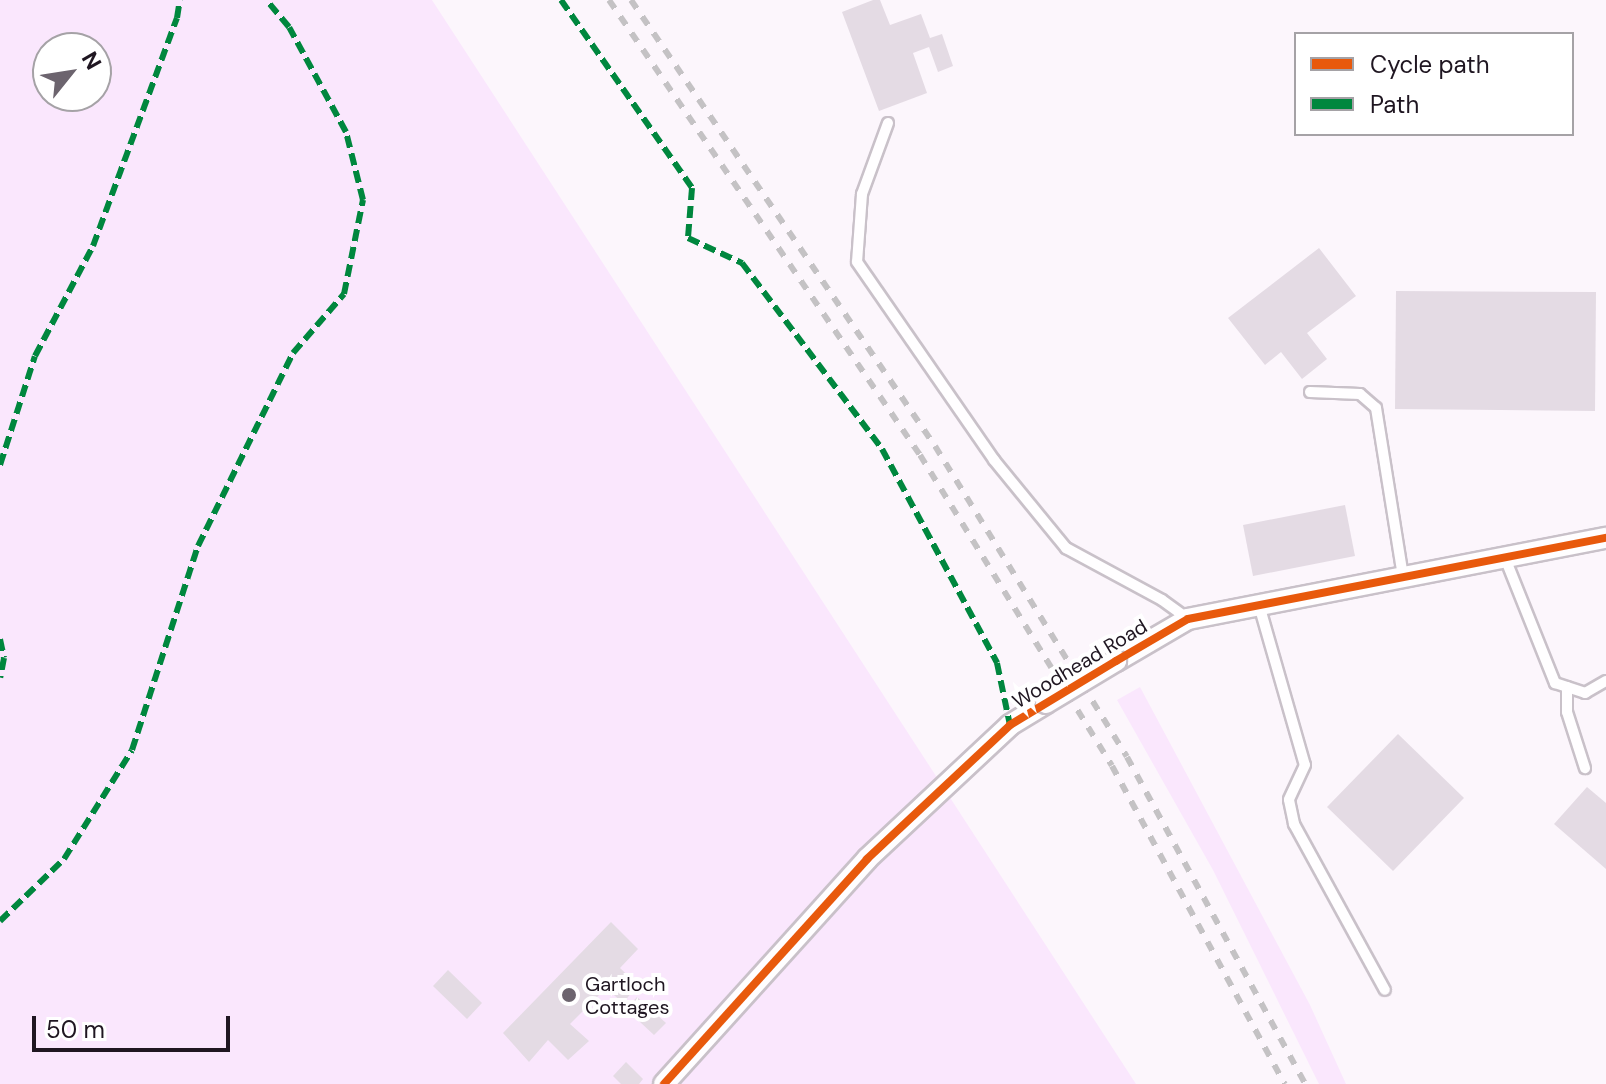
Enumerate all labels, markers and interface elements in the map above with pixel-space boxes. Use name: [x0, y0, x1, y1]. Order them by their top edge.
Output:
north arrow: [32, 32, 112, 112]
legend: [1294, 32, 1574, 136]
text: N: [75, 47, 108, 75]
text: Cycle path: [1370, 49, 1489, 80]
text: Path: [1370, 89, 1419, 120]
street label: Woodhead Road: [1008, 614, 1152, 714]
place label: Gartloch Cottages: [585, 972, 670, 1019]
marker: Gartloch Cottages: [560, 986, 578, 1004]
scale bar: [36, 1000, 234, 1050]
text: 50 m: [46, 1014, 105, 1045]

